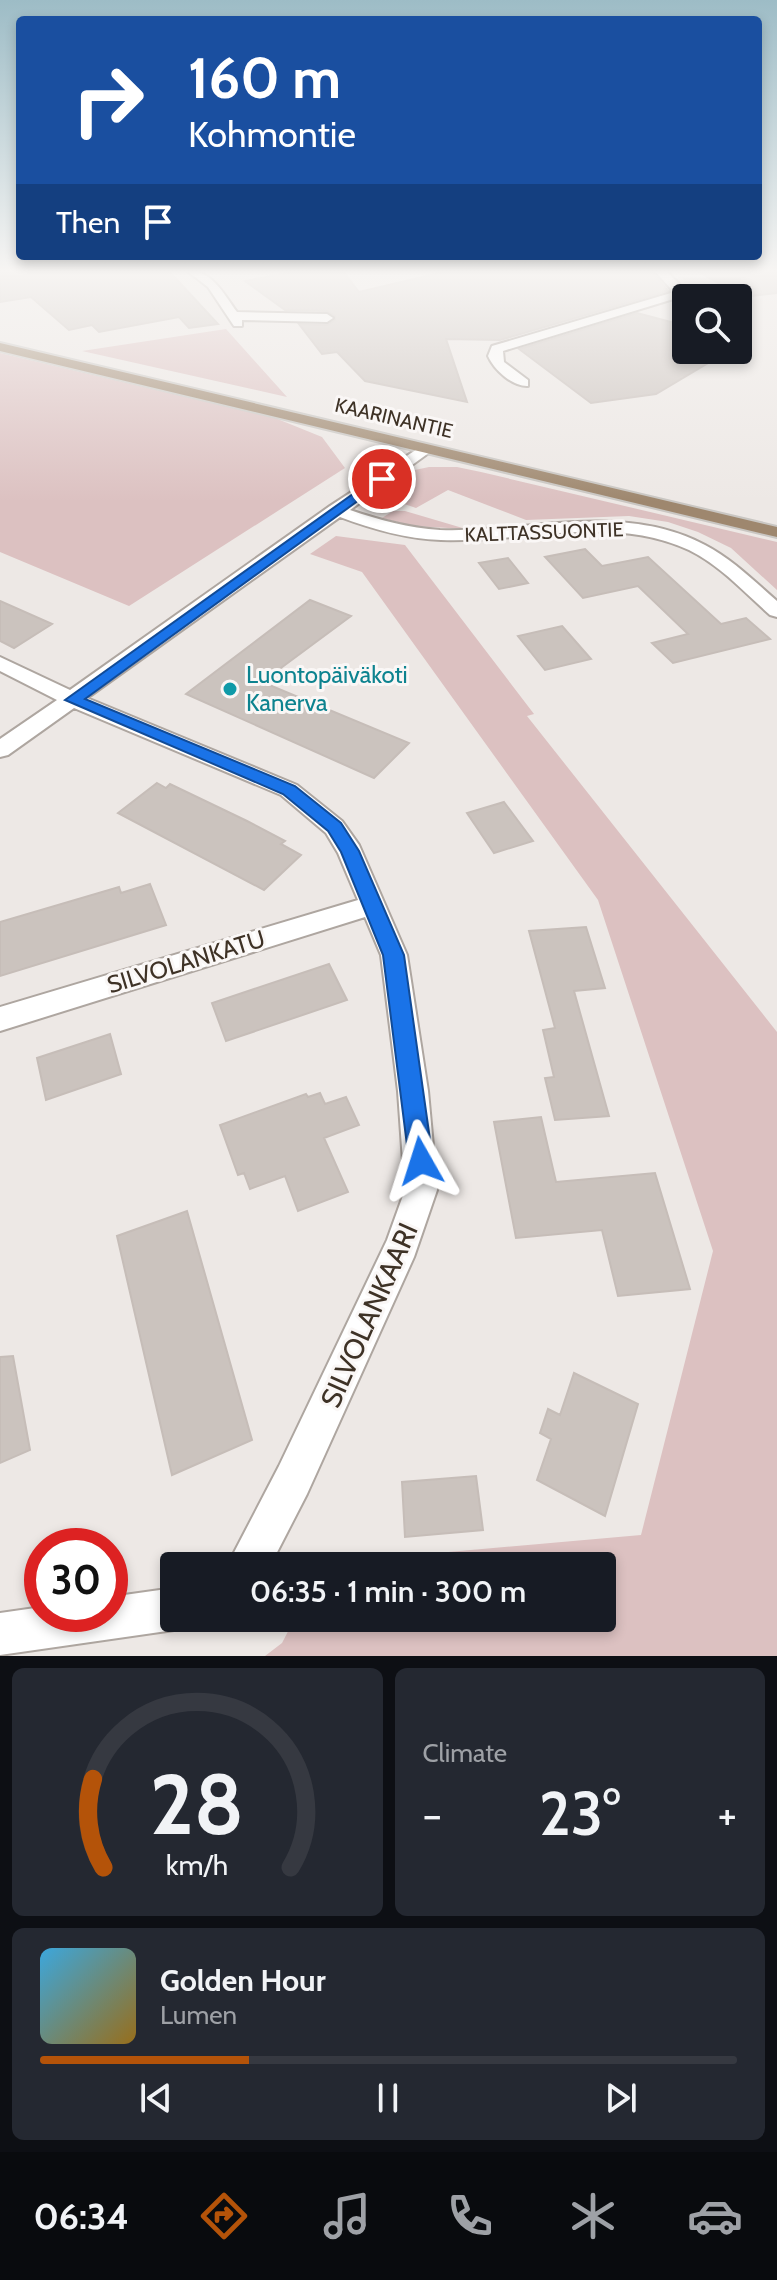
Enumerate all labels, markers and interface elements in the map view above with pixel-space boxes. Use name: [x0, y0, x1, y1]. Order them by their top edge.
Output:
text: 160 m: [188, 44, 341, 112]
icon: right: [56, 48, 160, 152]
text: Kohmontie: [188, 112, 356, 156]
icon: arrive: [136, 200, 180, 244]
text: Then: [56, 204, 120, 241]
map controls: [672, 284, 752, 364]
button: search: [672, 284, 752, 364]
street label: KAARINANTIE: [333, 393, 455, 443]
pin: [348, 445, 416, 513]
icon: arrive: [360, 457, 404, 501]
street label: KALTTASSUONTIE: [464, 517, 624, 547]
place label: Luontopäiväkoti Kanerva: [246, 660, 408, 717]
marker: Luontopäiväkoti Kanerva: [221, 680, 239, 698]
street label: SILVOLANKATU: [103, 924, 268, 999]
position arrow: [379, 1119, 463, 1203]
street label: SILVOLANKAARI: [313, 1217, 425, 1413]
speed limit sign: 30: [24, 1528, 128, 1632]
text: 06:35 · 1 min · 300 m: [250, 1573, 526, 1610]
text: Climate: [423, 1737, 507, 1769]
text: 28: [150, 1754, 244, 1855]
text: 23°: [539, 1777, 620, 1850]
text: −: [423, 1788, 442, 1841]
text: +: [718, 1788, 737, 1841]
text: km/h: [166, 1847, 229, 1882]
text: Golden Hour: [160, 1962, 326, 1999]
text: Lumen: [160, 1999, 237, 2031]
icon: previous: [134, 2076, 178, 2120]
icon: pause: [366, 2076, 410, 2120]
icon: next: [599, 2076, 643, 2120]
icon: directions: [196, 2188, 252, 2244]
icon: music: [319, 2188, 375, 2244]
icon: phone: [442, 2188, 498, 2244]
icon: climate: [565, 2188, 621, 2244]
icon: car: [687, 2188, 743, 2244]
text: 06:34: [33, 2194, 129, 2238]

